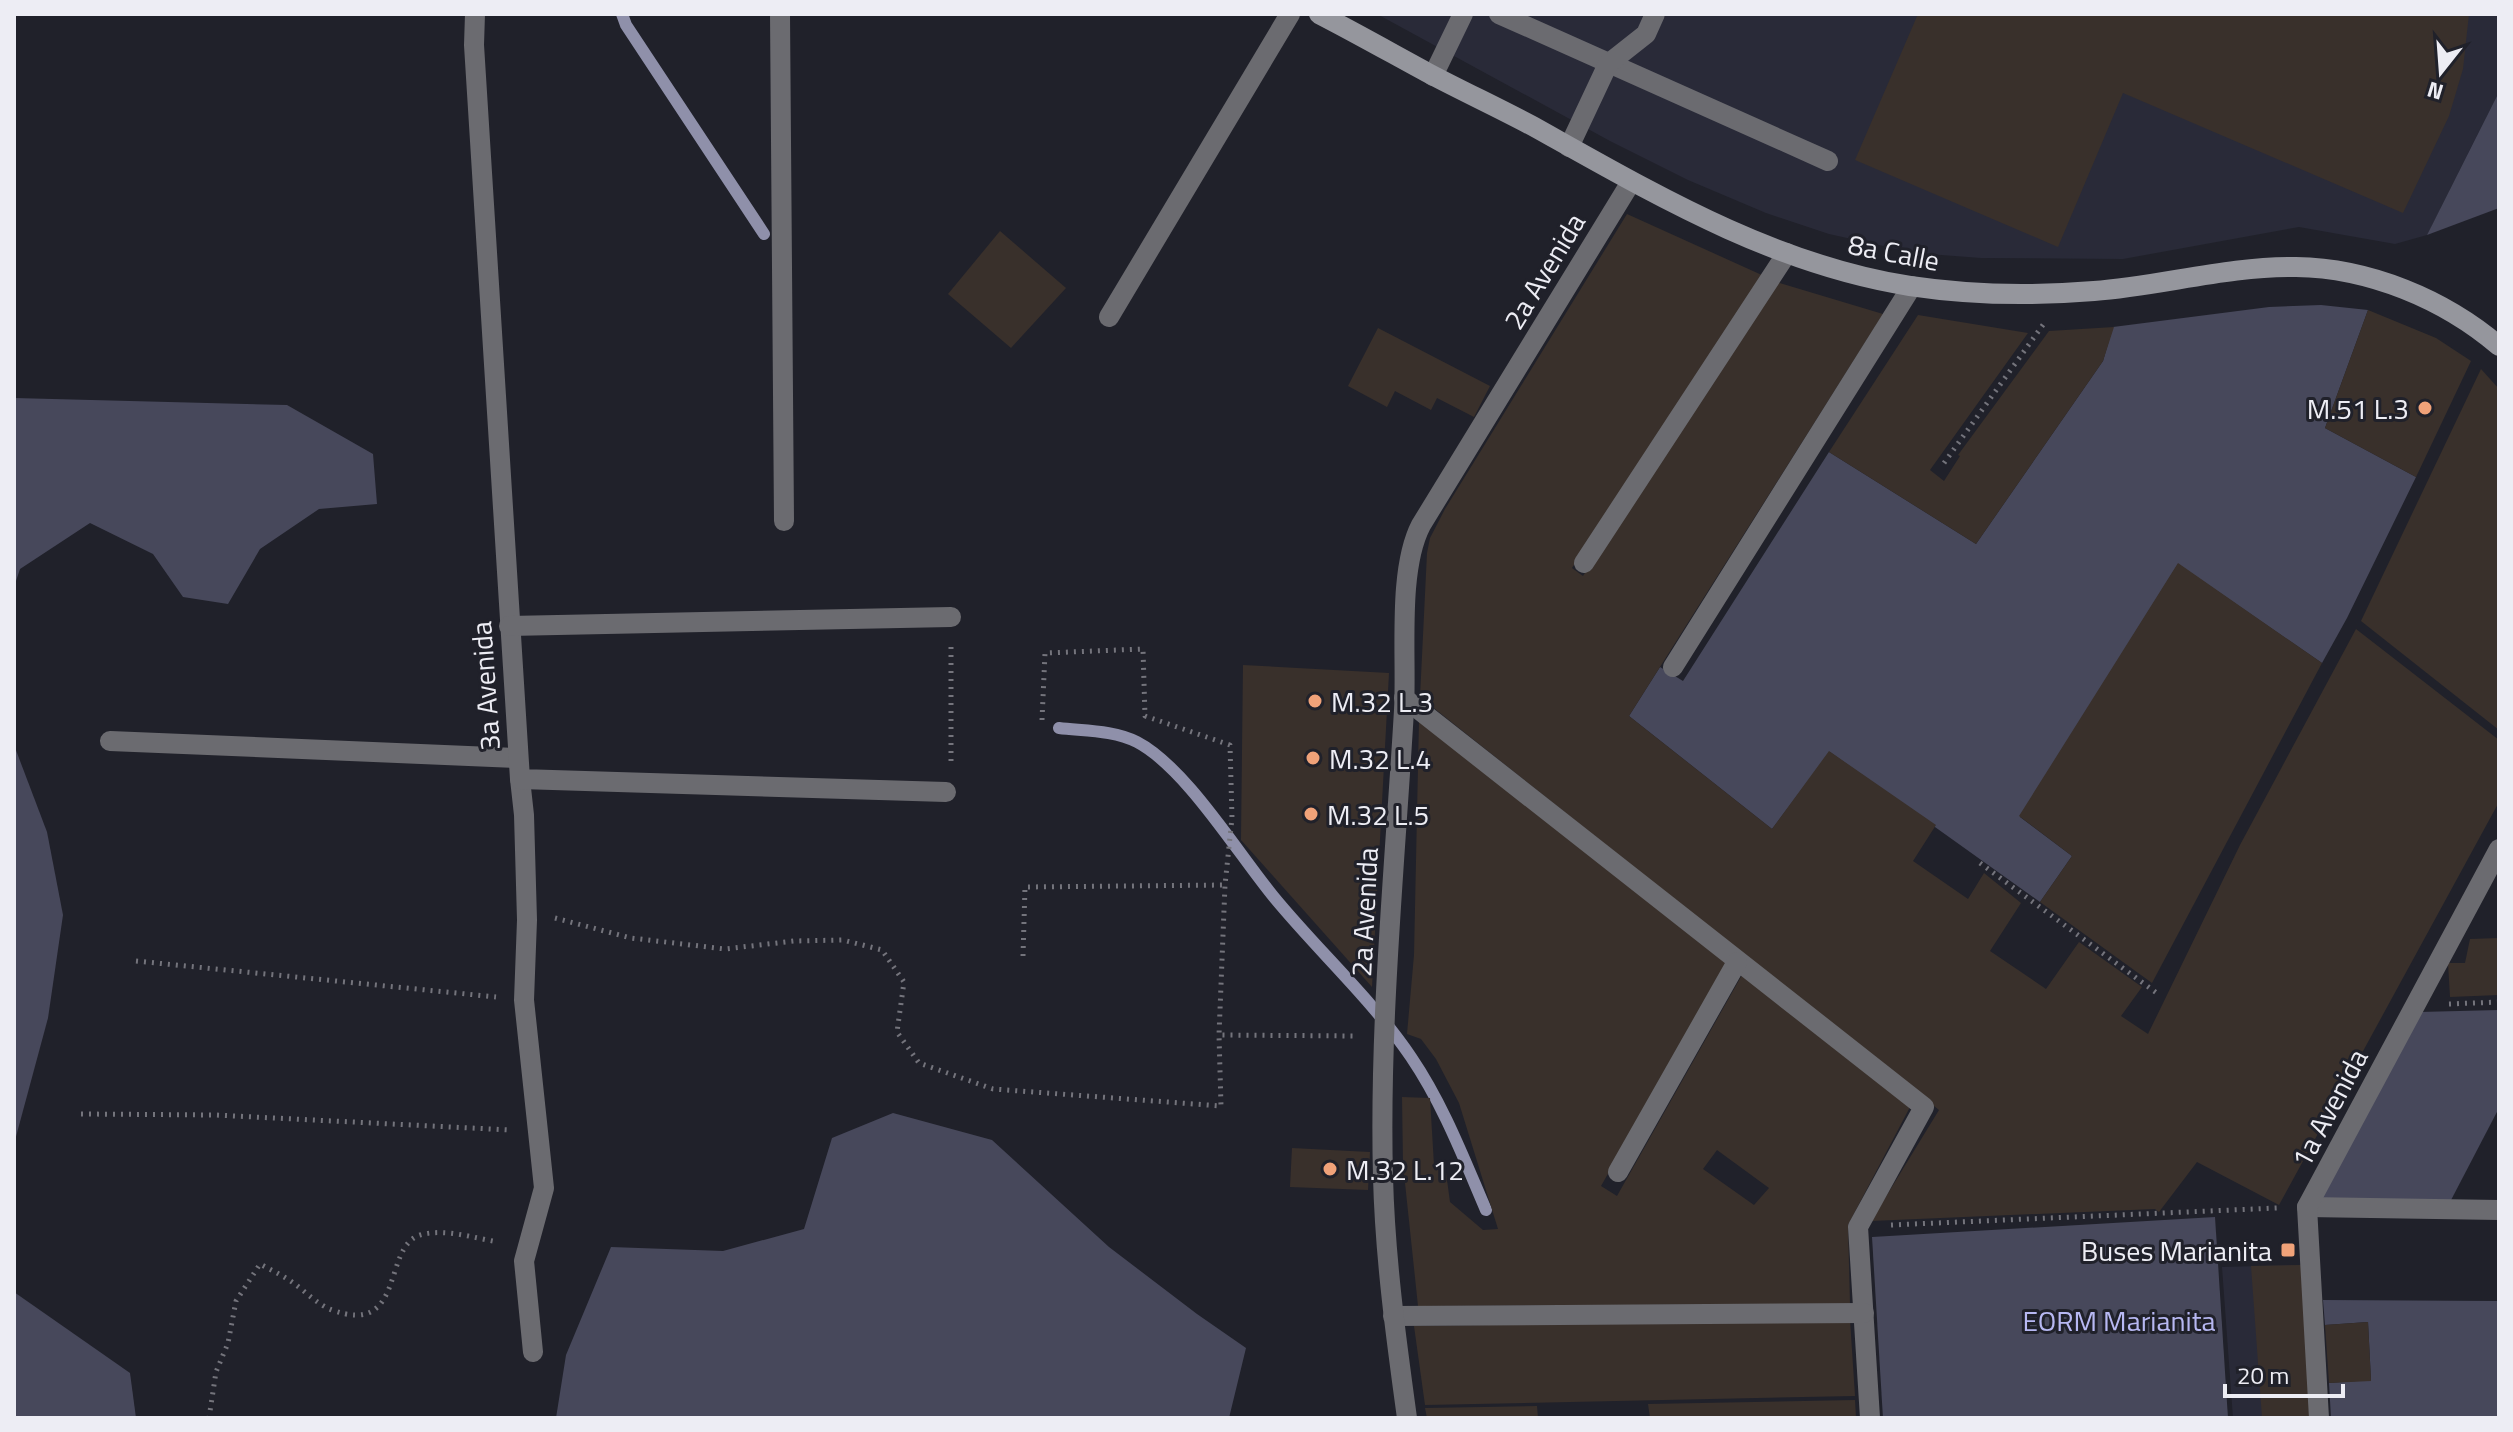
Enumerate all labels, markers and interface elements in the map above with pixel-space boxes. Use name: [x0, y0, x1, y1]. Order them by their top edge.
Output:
north arrow: [2401, 32, 2481, 112]
text: N: [2423, 73, 2447, 110]
street label: 2a Avenida: [1492, 204, 1596, 338]
street label: 8a Calle: [1845, 222, 1943, 282]
place label: M.51 L.3: [2307, 387, 2409, 430]
marker: M.51 L.3: [2416, 399, 2434, 417]
street label: 3a Avenida: [459, 620, 511, 752]
place label: M.32 L.3: [1331, 680, 1433, 723]
marker: M.32 L.3: [1306, 692, 1324, 710]
place label: M.32 L.4: [1329, 737, 1431, 780]
marker: M.32 L.4: [1304, 749, 1322, 767]
place label: M.32 L.5: [1327, 793, 1429, 836]
marker: M.32 L.5: [1302, 805, 1320, 823]
street label: 2a Avenida: [1339, 846, 1389, 978]
street label: 1a Avenida: [2280, 1041, 2378, 1175]
place label: M.32 L.12: [1346, 1148, 1464, 1191]
marker: M.32 L.12: [1321, 1160, 1339, 1178]
place label: Buses Marianita: [2081, 1229, 2272, 1272]
marker: Buses Marianita: [2279, 1241, 2297, 1259]
park label: EORM Marianita: [2022, 1299, 2216, 1342]
scale bar: [2225, 1348, 2343, 1398]
text: 20 m: [2237, 1357, 2289, 1393]

